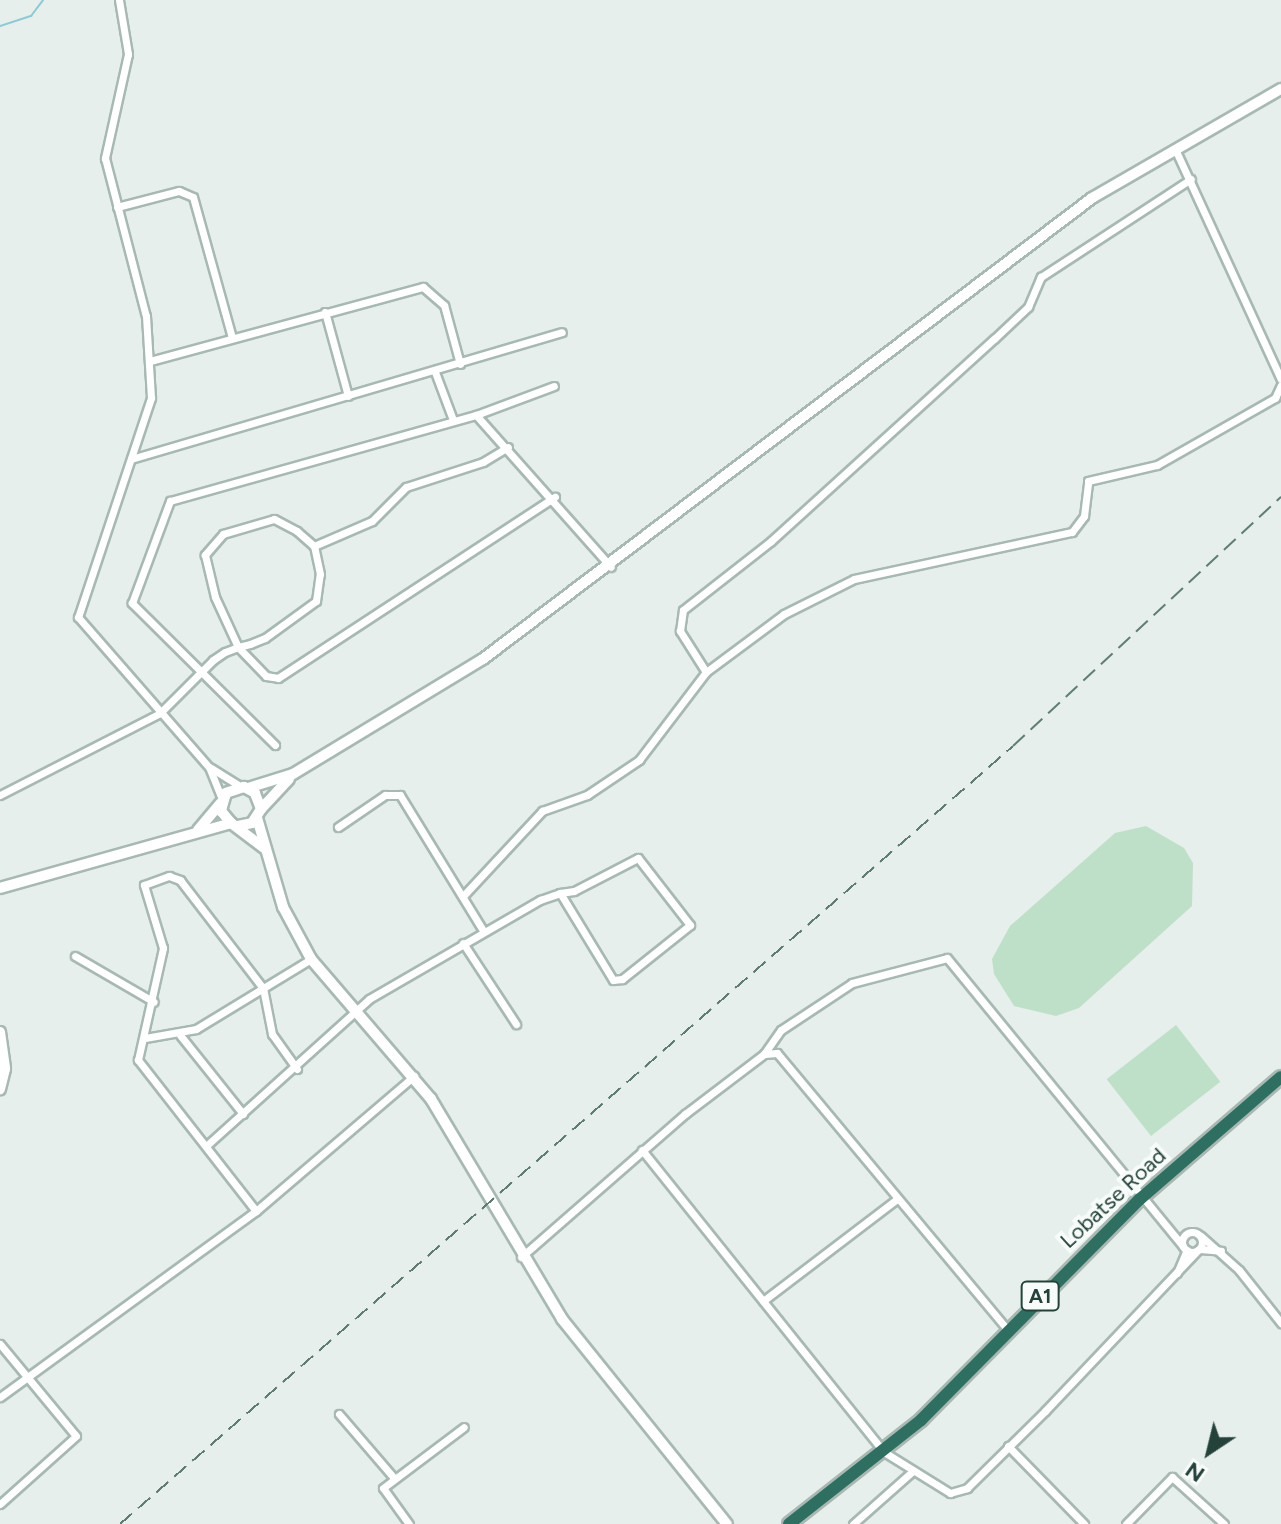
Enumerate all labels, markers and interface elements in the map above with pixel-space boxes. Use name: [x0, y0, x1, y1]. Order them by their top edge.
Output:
street label: Lobatse Road: [1055, 1142, 1171, 1254]
road number: A1: [1020, 1280, 1060, 1312]
north arrow: [1169, 1412, 1249, 1492]
text: N: [1180, 1456, 1210, 1488]

